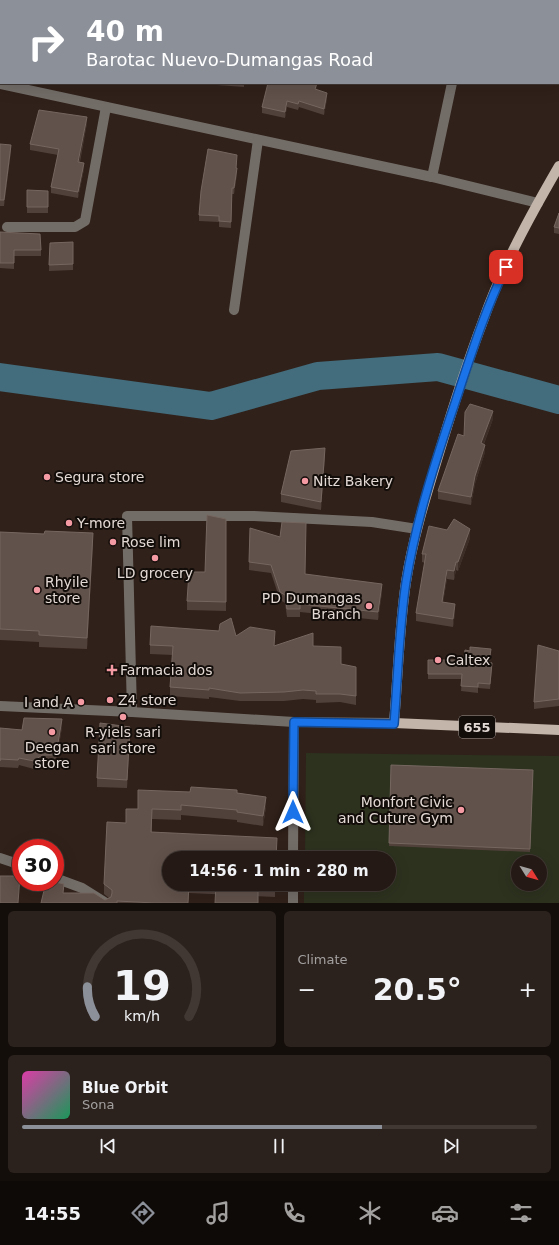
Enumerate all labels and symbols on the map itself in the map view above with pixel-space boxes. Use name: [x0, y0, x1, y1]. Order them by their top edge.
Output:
pin: [489, 250, 523, 284]
place label: Segura store: [55, 469, 144, 485]
marker: Segura store: [42, 472, 52, 482]
place label: Nitz Bakery: [313, 473, 393, 489]
marker: Nitz Bakery: [300, 476, 310, 486]
place label: Y-more: [76, 515, 125, 531]
marker: Y-more: [64, 518, 74, 528]
place label: Rose lim: [121, 534, 180, 550]
marker: Rose lim: [108, 537, 118, 547]
marker: LD grocery: [150, 553, 160, 563]
place label: LD grocery: [117, 565, 193, 581]
place label: Rhyile store: [45, 574, 88, 606]
marker: Rhyile store: [32, 585, 42, 595]
place label: PD Dumangas Branch: [262, 590, 361, 622]
marker: PD Dumangas Branch: [364, 601, 374, 611]
place label: Caltex: [446, 652, 490, 668]
marker: Caltex: [433, 655, 443, 665]
place label: Farmacia dos: [120, 662, 212, 678]
marker: Farmacia dos: [107, 665, 117, 675]
place label: Z4 store: [118, 692, 176, 708]
place label: I and A: [24, 694, 73, 710]
marker: Z4 store: [105, 695, 115, 705]
marker: I and A: [76, 697, 86, 707]
marker: R-yiels sari sari store: [118, 712, 128, 722]
road number: 655: [459, 716, 495, 738]
place label: R-yiels sari sari store: [85, 724, 161, 756]
marker: Deegan store: [47, 727, 57, 737]
place label: Deegan store: [25, 739, 79, 771]
position arrow: [272, 791, 314, 833]
place label: Monfort Civic and Cuture Gym: [338, 794, 453, 826]
marker: Monfort Civic and Cuture Gym: [456, 805, 466, 815]
speed limit sign: 30: [12, 839, 64, 891]
north arrow: [511, 855, 547, 891]

